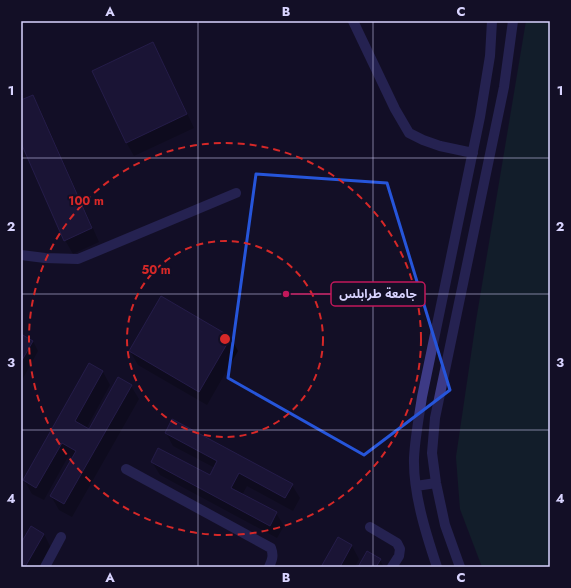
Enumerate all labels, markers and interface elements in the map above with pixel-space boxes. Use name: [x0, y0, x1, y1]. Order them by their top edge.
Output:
text: A: [104, 2, 115, 21]
text: B: [282, 2, 291, 21]
text: C: [456, 2, 466, 21]
text: 1: [8, 81, 14, 100]
text: 1: [557, 81, 563, 100]
text: 100 m: [68, 192, 104, 210]
text: 2: [7, 217, 15, 236]
text: 2: [556, 217, 564, 236]
text: 50 m: [141, 261, 171, 279]
callout: جامعة طرابلس: [331, 282, 425, 306]
text: جامعة طرابلس: [339, 285, 417, 303]
centre of rings: [218, 332, 232, 346]
text: 3: [7, 353, 15, 372]
text: 3: [556, 353, 564, 372]
text: 4: [6, 489, 16, 508]
text: 4: [555, 489, 565, 508]
text: A: [104, 568, 115, 587]
text: B: [282, 568, 291, 587]
text: C: [456, 568, 466, 587]

